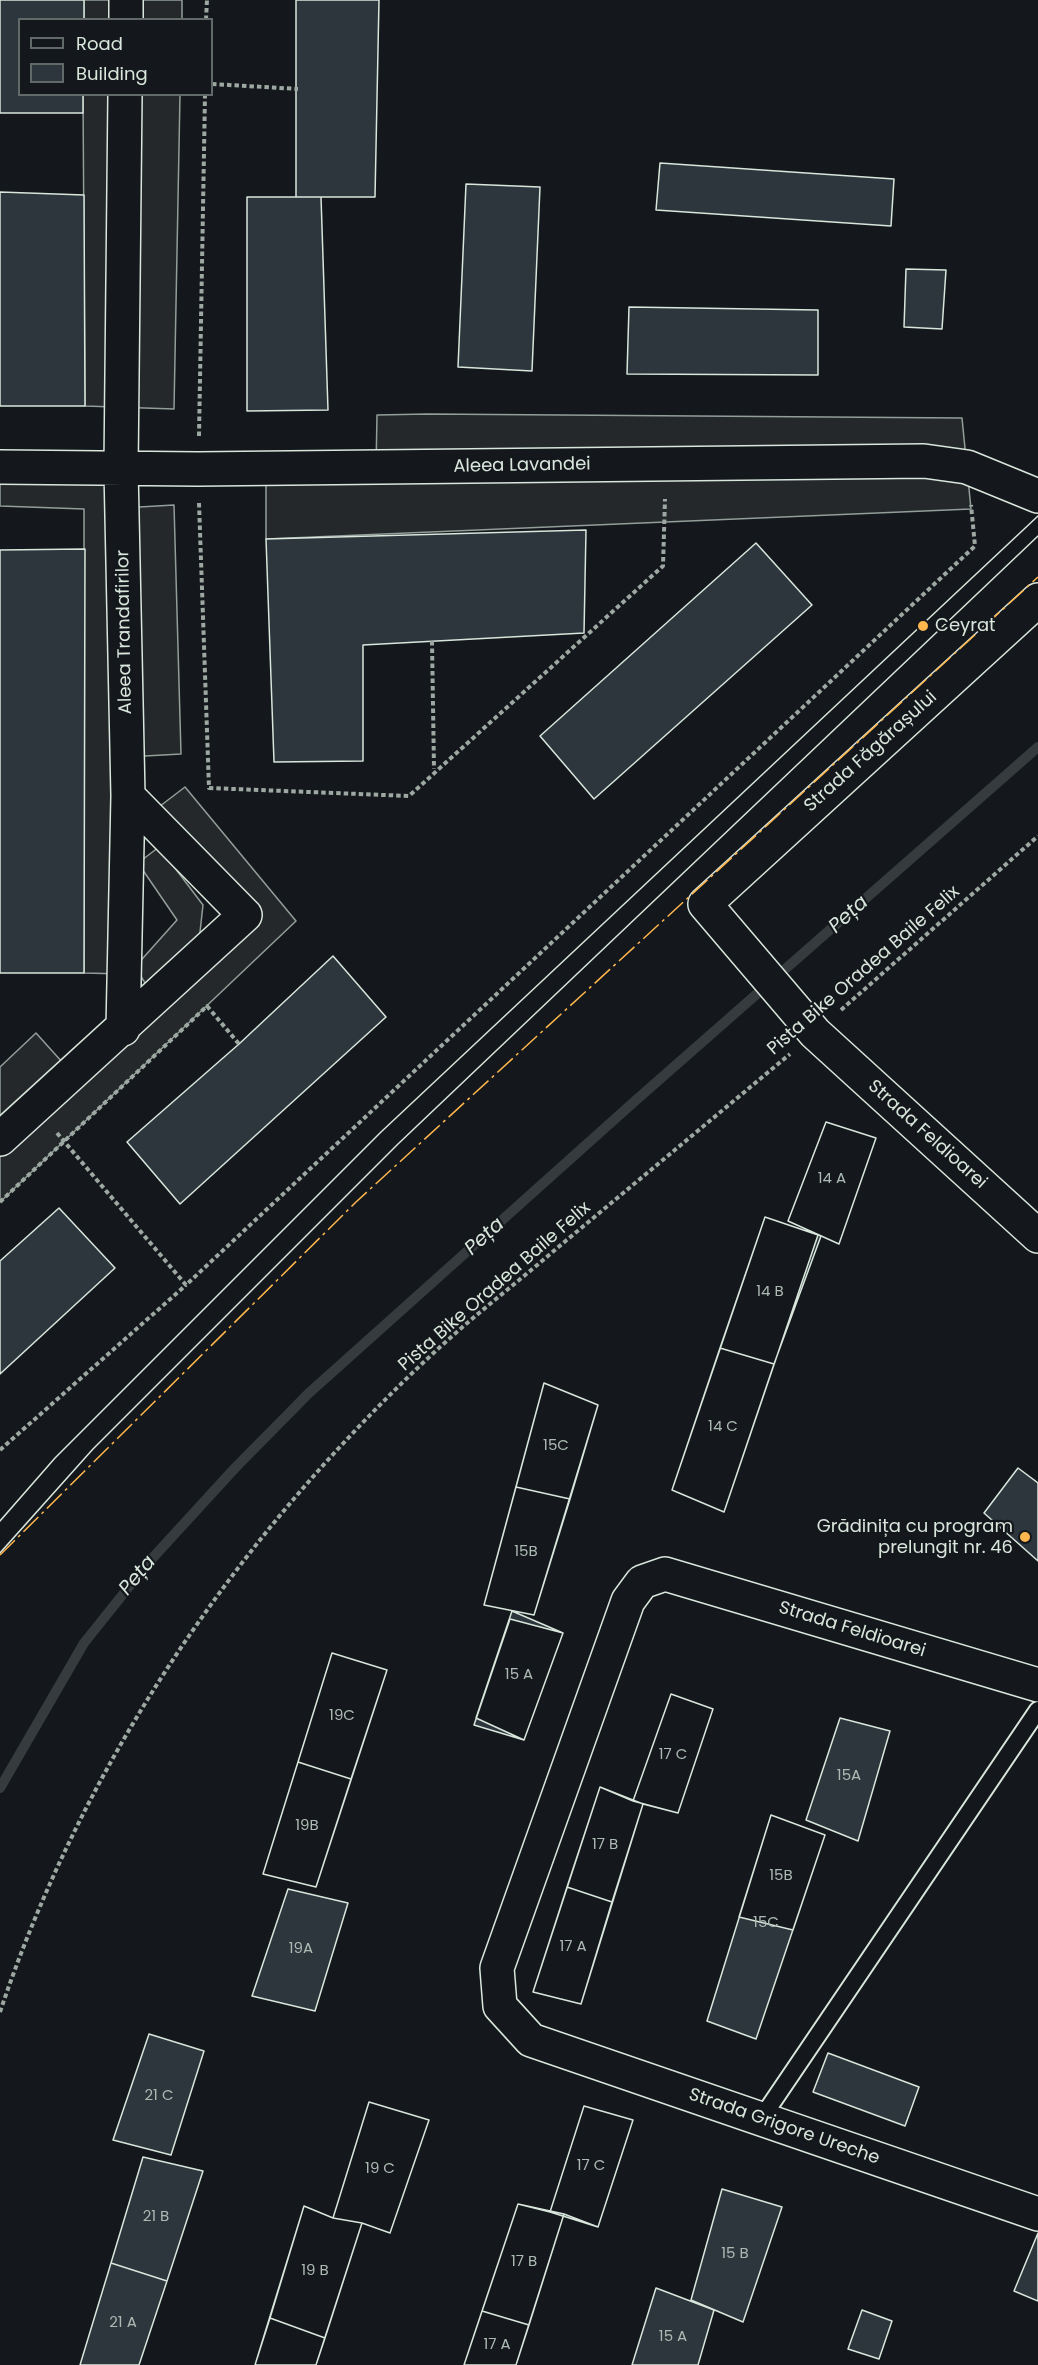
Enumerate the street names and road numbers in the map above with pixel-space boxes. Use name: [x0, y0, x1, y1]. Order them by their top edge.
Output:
street label: Aleea Lavandei: [453, 454, 591, 478]
street label: Aleea Trandafirilor: [113, 550, 137, 714]
street label: Strada Făgărașului: [800, 687, 942, 817]
street label: Pista Bike Oradea Baile Felix: [764, 882, 964, 1060]
street label: Strada Feldioarei: [863, 1076, 991, 1194]
street label: Pista Bike Oradea Baile Felix: [395, 1198, 595, 1376]
street label: Strada Feldioarei: [776, 1597, 928, 1663]
street label: Strada Grigore Ureche: [686, 2084, 882, 2170]

